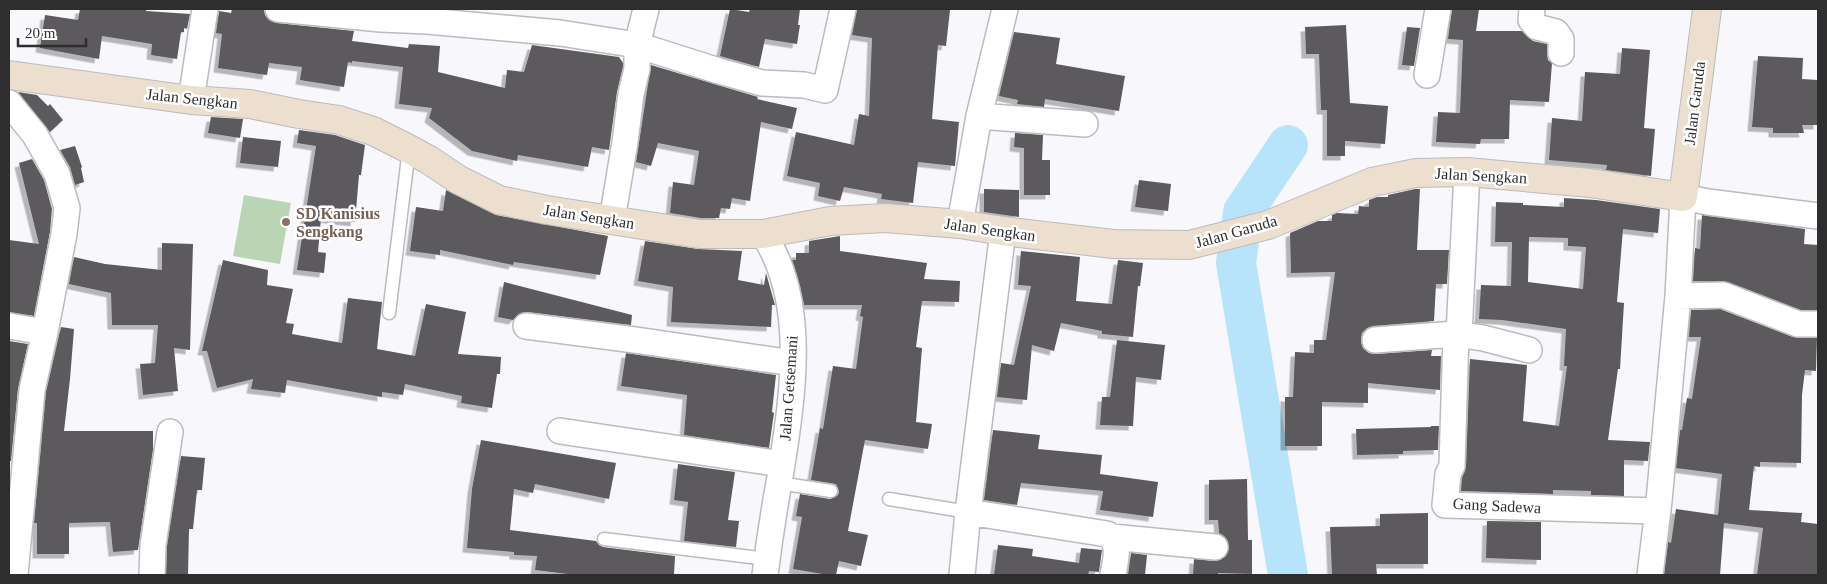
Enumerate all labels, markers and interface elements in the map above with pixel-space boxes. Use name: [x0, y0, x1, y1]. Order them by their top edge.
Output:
scale bar: [18, 15, 85, 47]
text: 20 m: [25, 25, 56, 41]
street label: Jalan Garuda: [1681, 60, 1708, 146]
street label: Jalan Sengkan: [145, 85, 239, 113]
street label: Jalan Sengkan: [1435, 165, 1527, 187]
street label: Jalan Sengkan: [542, 201, 636, 233]
place label: SD Kanisius Sengkang: [296, 205, 380, 241]
street label: Jalan Garuda: [1193, 212, 1279, 251]
street label: Jalan Sengkan: [943, 215, 1037, 245]
marker: SD Kanisius Sengkang: [280, 216, 292, 228]
street label: Jalan Getsemani: [776, 334, 801, 441]
street label: Gang Sadewa: [1452, 495, 1542, 517]

